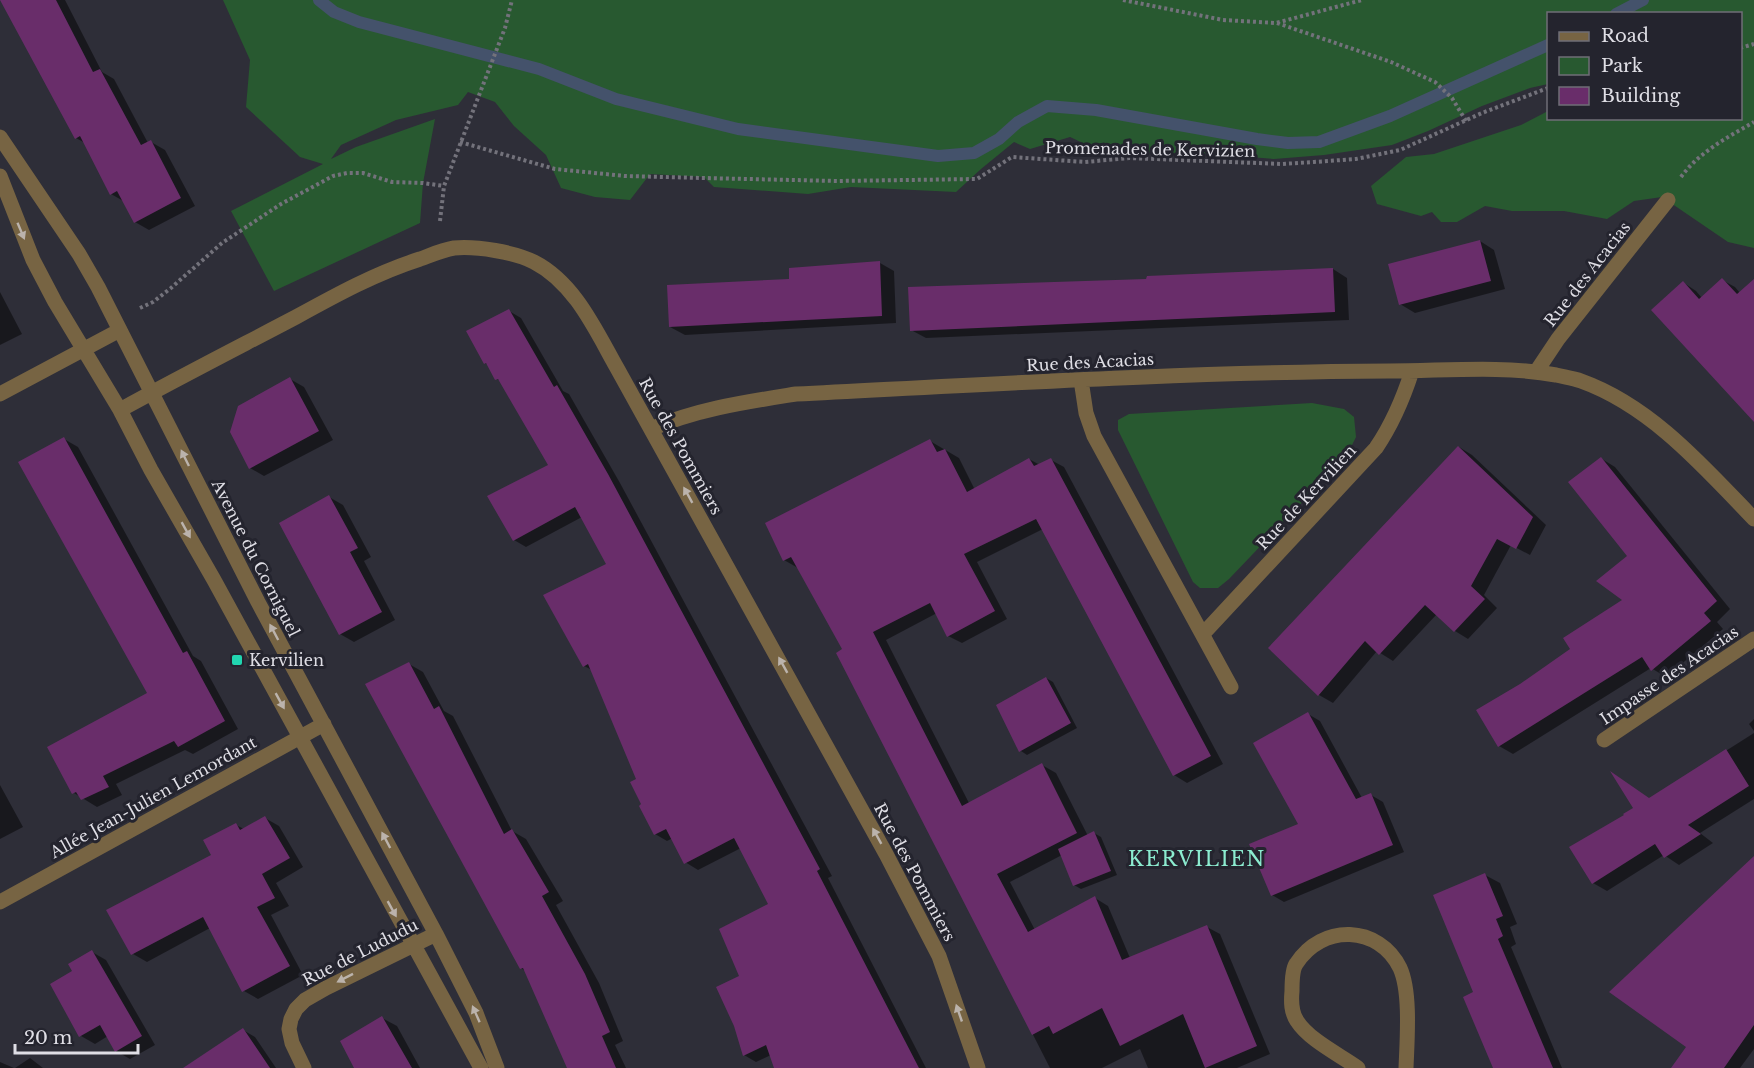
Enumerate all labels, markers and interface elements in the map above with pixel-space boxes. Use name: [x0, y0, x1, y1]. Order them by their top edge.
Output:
legend: [1547, 12, 1742, 120]
text: Road: [1601, 25, 1649, 47]
text: Park: [1601, 55, 1643, 77]
text: Building: [1601, 85, 1680, 107]
street label: Promenades de Kervizien: [1045, 137, 1255, 161]
street label: Rue des Acacias: [1540, 217, 1634, 331]
one-way arrow: [16, 222, 25, 239]
street label: Rue des Acacias: [1026, 349, 1154, 375]
street label: Rue des Pommiers: [635, 374, 727, 518]
street label: Rue de Kervilien: [1252, 440, 1360, 554]
one-way arrow: [181, 449, 191, 467]
street label: Avenue du Corniguel: [207, 475, 304, 640]
one-way arrow: [683, 486, 693, 503]
one-way arrow: [180, 522, 191, 538]
street label: Impasse des Acacias: [1596, 621, 1742, 729]
one-way arrow: [269, 623, 279, 640]
place label: Kervilien: [249, 650, 324, 670]
marker: Kervilien: [230, 653, 244, 667]
one-way arrow: [778, 657, 788, 674]
one-way arrow: [275, 692, 285, 709]
street label: Allée Jean-Julien Lemordant: [45, 732, 260, 863]
street label: Rue des Pommiers: [870, 799, 960, 945]
one-way arrow: [872, 828, 882, 845]
one-way arrow: [381, 832, 391, 849]
district label: KERVILIEN: [1128, 847, 1266, 871]
one-way arrow: [387, 901, 398, 917]
street label: Rue de Lududu: [299, 914, 421, 990]
one-way arrow: [337, 973, 354, 982]
one-way arrow: [954, 1004, 963, 1022]
one-way arrow: [471, 1005, 480, 1022]
scale bar: [15, 1017, 138, 1055]
text: 20 m: [24, 1027, 72, 1049]

